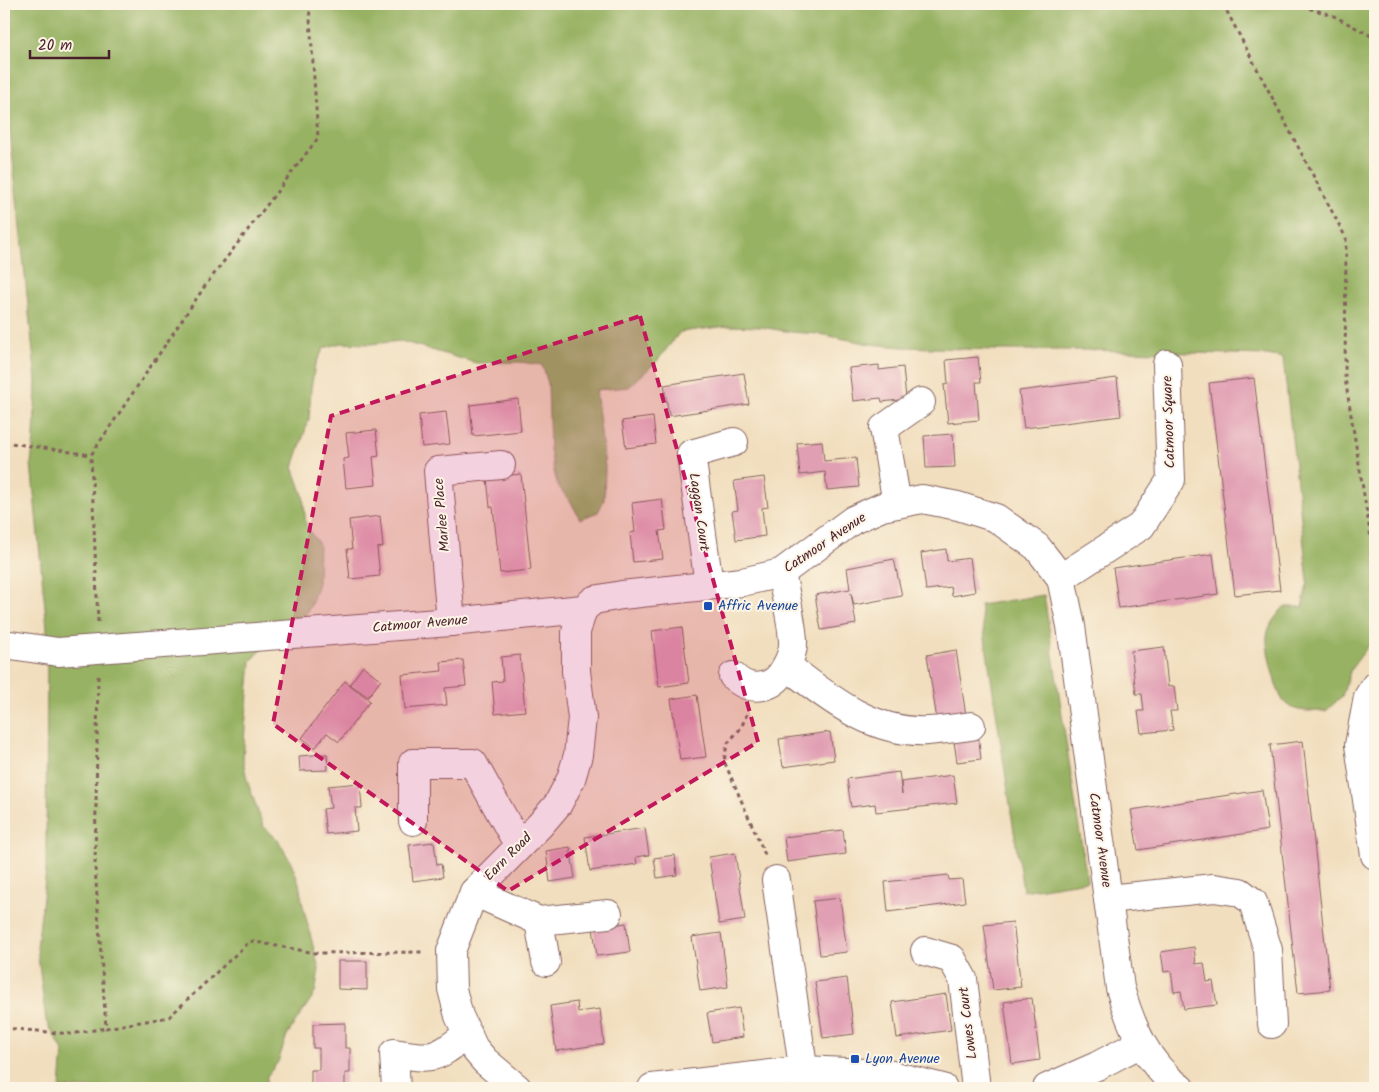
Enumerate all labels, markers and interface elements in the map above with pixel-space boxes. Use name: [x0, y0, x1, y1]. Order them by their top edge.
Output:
scale bar: [30, 28, 109, 60]
text: 20 m: [38, 34, 72, 58]
street label: Catmoor Square: [1156, 375, 1182, 469]
street label: Laggan Court: [683, 472, 715, 553]
street label: Marlee Place: [428, 476, 456, 553]
street label: Catmoor Avenue: [779, 507, 871, 579]
place label: Affric Avenue: [718, 595, 799, 617]
marker: Affric Avenue: [702, 600, 714, 612]
street label: Catmoor Avenue: [371, 609, 469, 639]
street label: Catmoor Avenue: [1082, 791, 1118, 890]
street label: Earn Road: [479, 827, 538, 886]
street label: Lowes Court: [953, 985, 983, 1060]
place label: Lyon Avenue: [865, 1048, 941, 1070]
marker: Lyon Avenue: [849, 1053, 861, 1065]

